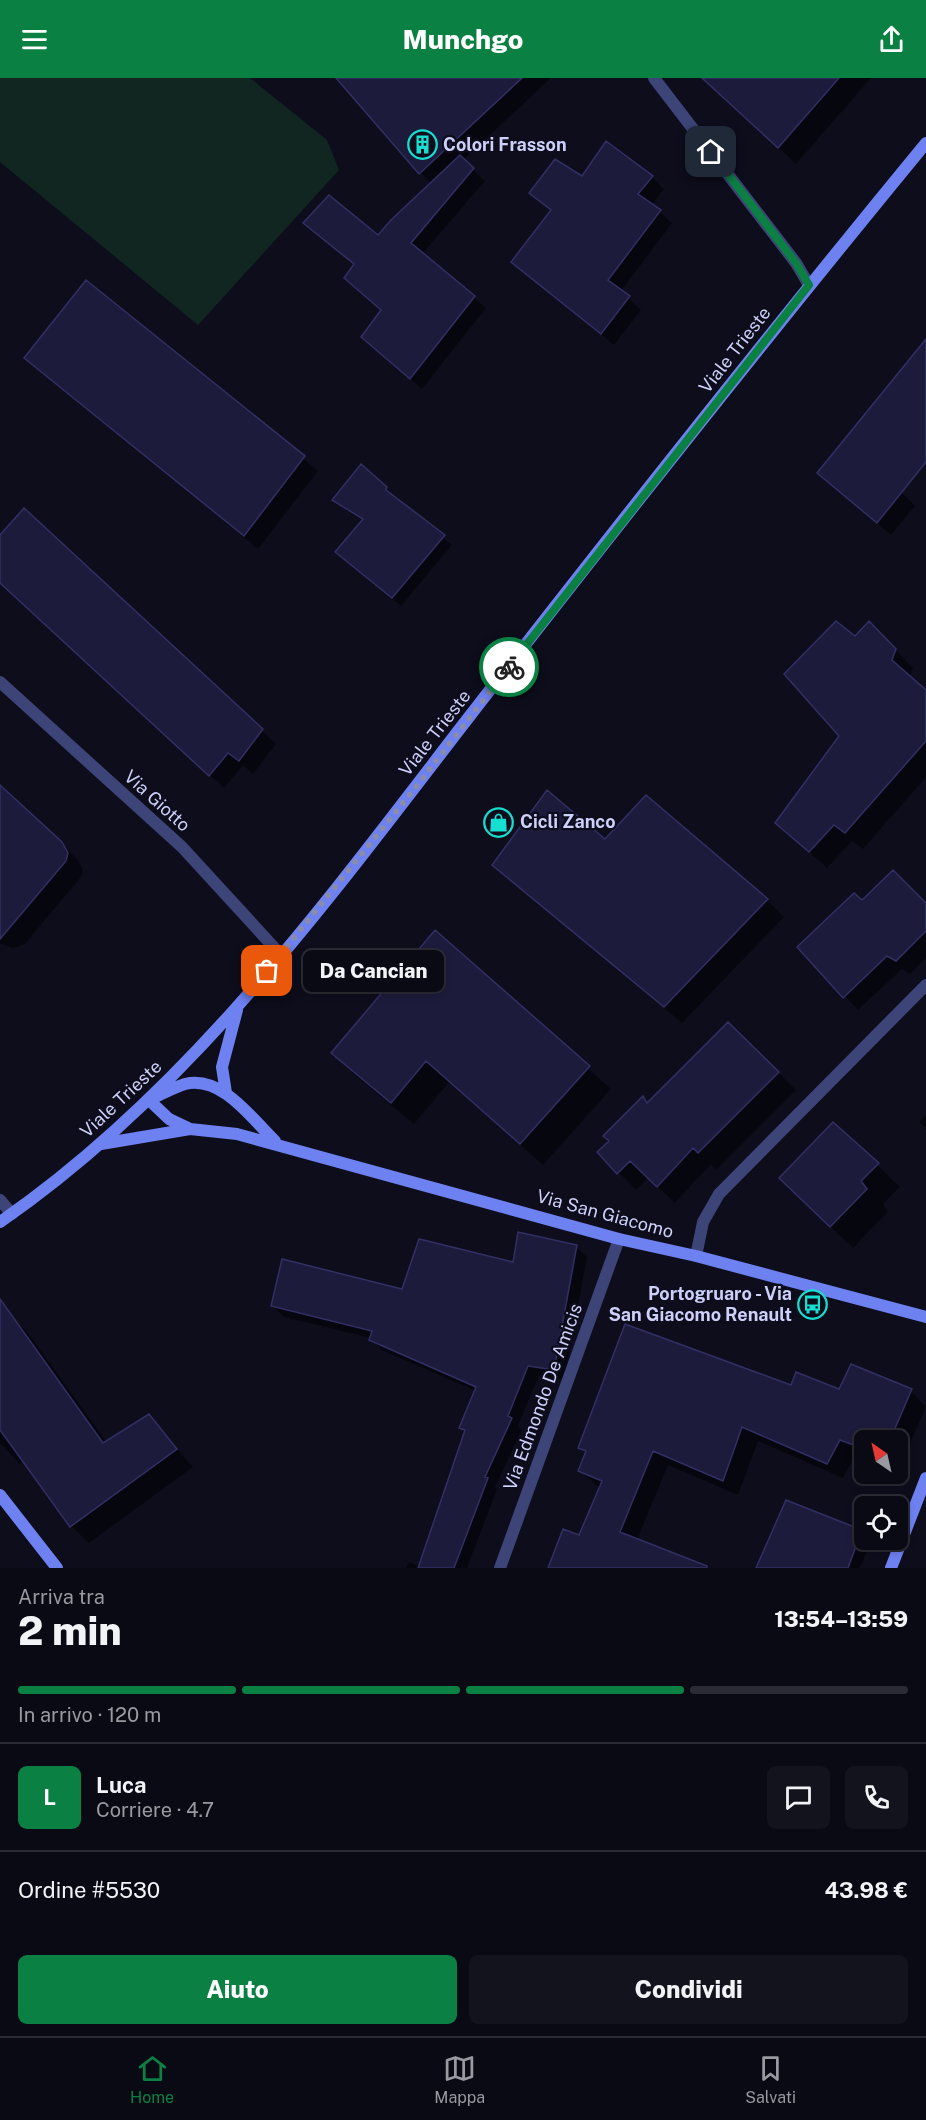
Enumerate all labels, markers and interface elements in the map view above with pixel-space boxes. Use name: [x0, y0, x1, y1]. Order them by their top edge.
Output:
icon: menu: [18, 23, 51, 56]
text: Munchgo: [402, 23, 524, 55]
icon: share: [875, 23, 908, 56]
pin: [685, 126, 736, 177]
building icon: Colori Frasson: [406, 129, 438, 161]
place label: Colori Frasson: [443, 134, 567, 155]
icon: home: [694, 135, 727, 168]
street label: Viale Trieste: [694, 302, 775, 397]
courier: [479, 637, 539, 697]
icon: bike: [493, 651, 526, 684]
street label: Viale Trieste: [394, 685, 475, 780]
street label: Via Giotto: [120, 766, 195, 836]
shop icon: Cicli Zanco: [483, 806, 515, 838]
place label: Cicli Zanco: [520, 811, 616, 832]
pin: [241, 945, 292, 996]
callout: Da Cancian: [303, 950, 444, 992]
icon: bag: [250, 954, 283, 987]
text: Da Cancian: [319, 959, 428, 983]
street label: Viale Trieste: [76, 1056, 166, 1142]
street label: Via San Giacomo: [534, 1185, 676, 1242]
place label: Portogruaro - Via San Giacomo Renault: [609, 1283, 792, 1325]
bus stop icon: Portogruaro - Via San Giacomo Renault: [797, 1288, 829, 1320]
street label: Via Edmondo De Amicis: [499, 1301, 586, 1493]
north arrow: [854, 1430, 908, 1484]
map controls: [854, 1430, 908, 1550]
button: locate: [854, 1496, 908, 1550]
text: Arriva tra: [18, 1585, 105, 1609]
text: 13:54–13:59: [774, 1606, 908, 1632]
text: 2 min: [18, 1608, 122, 1654]
text: In arrivo · 120 m: [18, 1703, 161, 1727]
button: chat: [767, 1766, 830, 1829]
button: phone: [845, 1766, 908, 1829]
text: Luca: [96, 1772, 146, 1798]
text: L: [43, 1784, 56, 1810]
text: Corriere · 4.7: [96, 1798, 214, 1822]
text: Ordine #5530: [18, 1877, 160, 1903]
text: 43.98 €: [825, 1877, 908, 1903]
button: Aiuto: [18, 1955, 457, 2024]
button: Condividi: [469, 1955, 908, 2024]
tab: Home: [130, 2052, 174, 2107]
tab: Mappa: [434, 2052, 485, 2107]
tab: Salvati: [745, 2052, 796, 2107]

